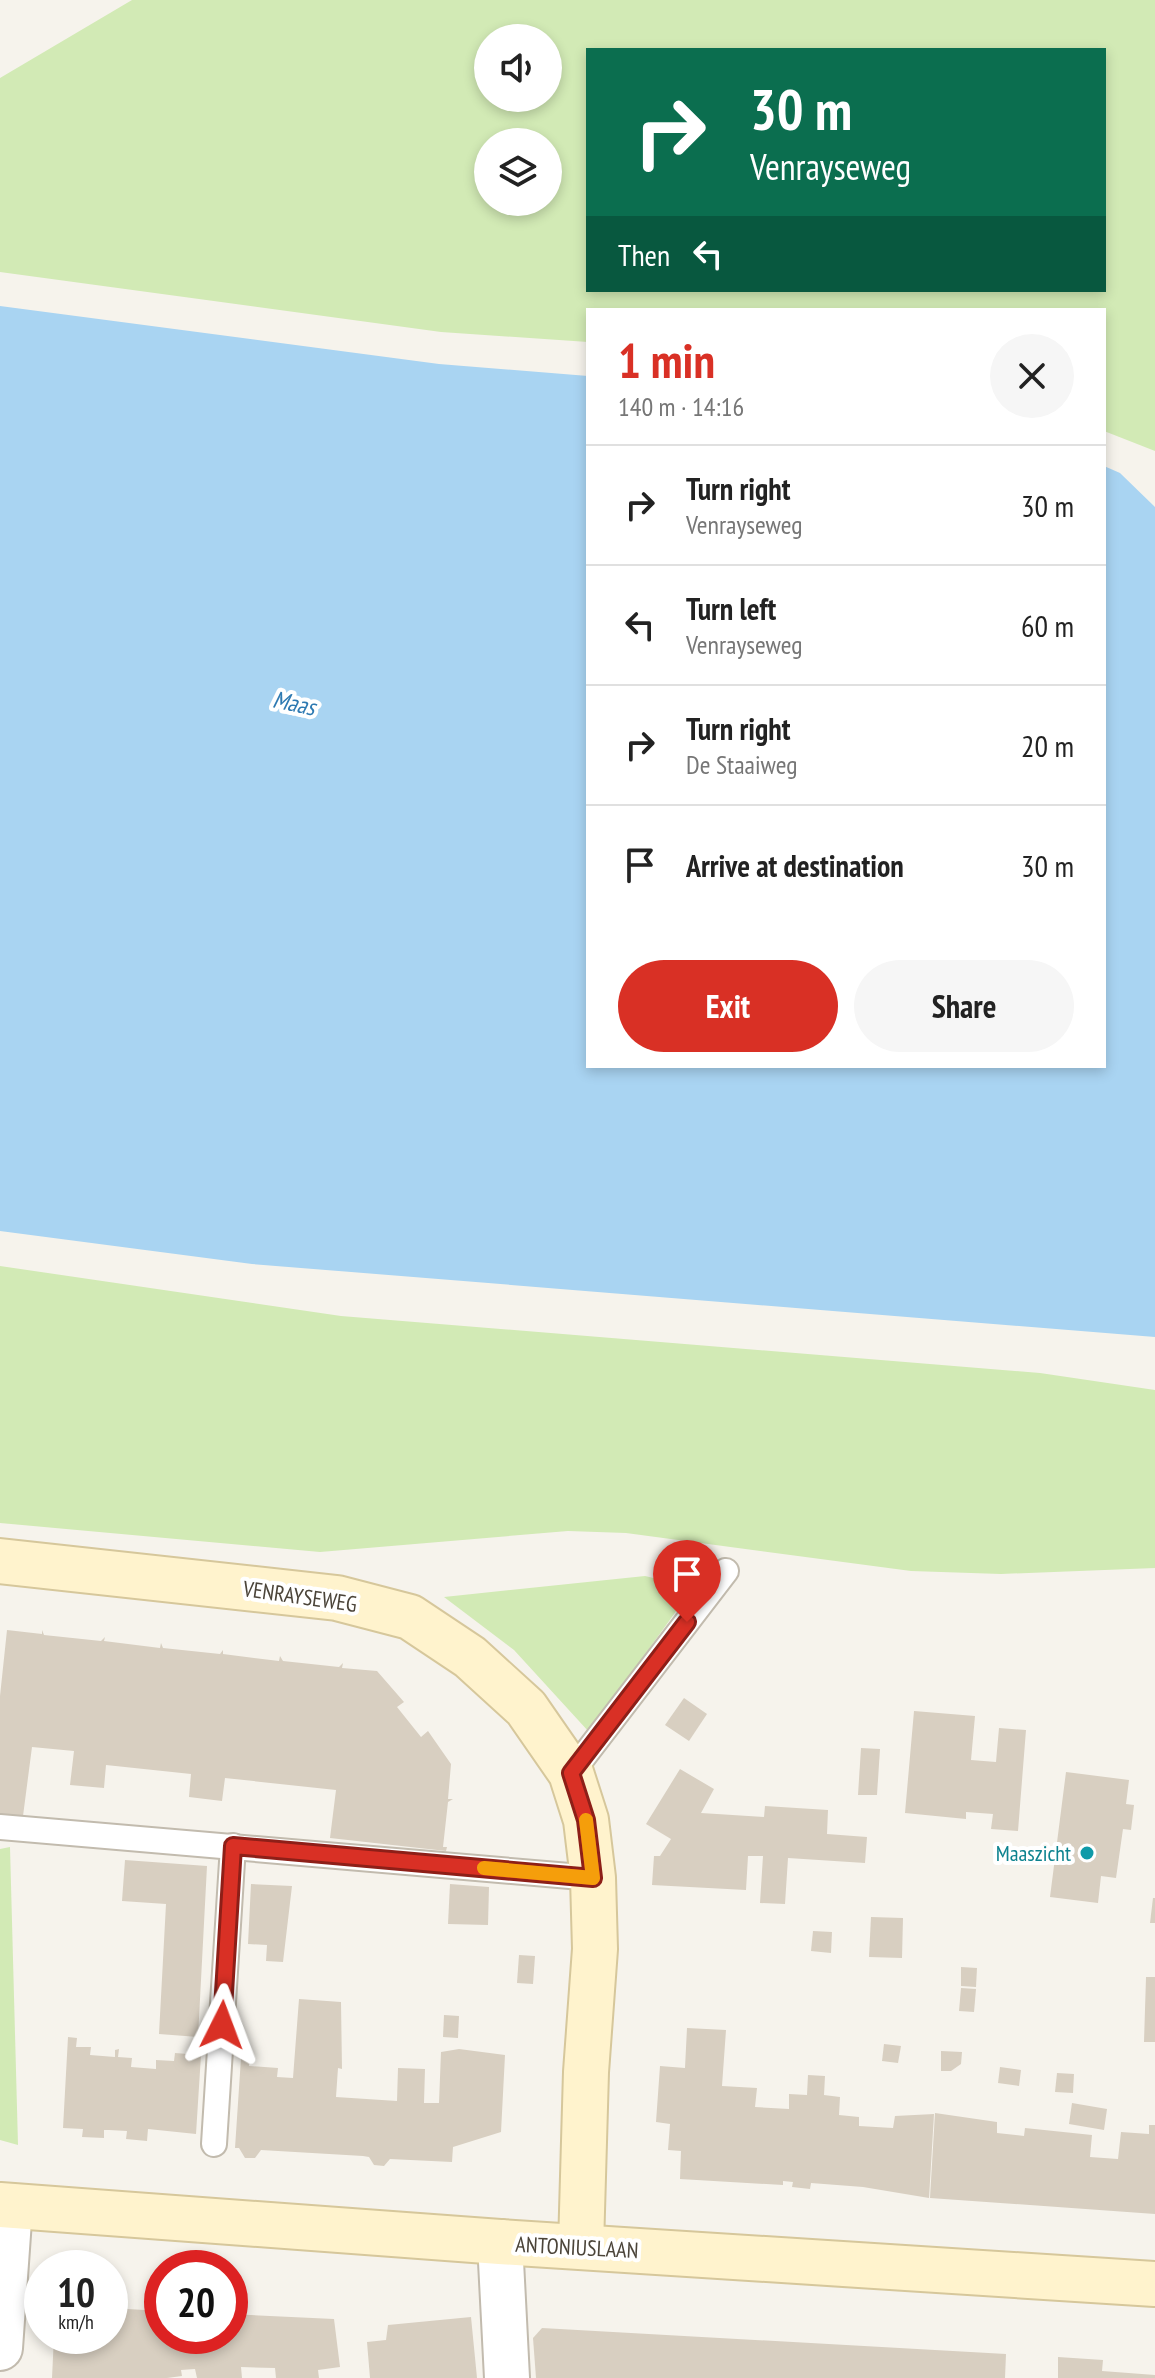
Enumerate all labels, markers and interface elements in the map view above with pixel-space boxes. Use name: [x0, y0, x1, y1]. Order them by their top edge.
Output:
map controls: [474, 24, 562, 216]
button: sound: [474, 24, 562, 112]
text: 30 m: [750, 73, 852, 145]
icon: right: [618, 80, 722, 184]
button: layers: [474, 128, 562, 216]
text: Venrayseweg: [750, 143, 911, 190]
icon: left: [686, 232, 730, 276]
text: Then: [618, 235, 670, 274]
text: 1 min: [618, 329, 715, 391]
button: close: [990, 334, 1074, 418]
text: 140 m · 14:16: [618, 390, 744, 423]
text: Turn right: [686, 469, 790, 508]
icon: right: [618, 483, 662, 527]
text: 30 m: [1021, 486, 1074, 525]
text: Venrayseweg: [686, 508, 802, 541]
text: Turn left: [686, 589, 776, 628]
icon: left: [618, 603, 662, 647]
text: 60 m: [1021, 606, 1074, 645]
text: Venrayseweg: [686, 628, 802, 661]
water label: Maas: [270, 683, 321, 723]
text: Turn right: [686, 709, 790, 748]
icon: right: [618, 723, 662, 767]
text: 20 m: [1021, 726, 1074, 765]
text: De Staaiweg: [686, 748, 798, 781]
icon: arrive: [618, 843, 662, 887]
text: Arrive at destination: [686, 846, 904, 885]
text: 30 m: [1021, 846, 1074, 885]
button: Exit: [618, 960, 838, 1052]
button: Share: [854, 960, 1074, 1052]
pin: [653, 1540, 721, 1622]
icon: arrive: [665, 1552, 709, 1596]
street label: VENRAYSEWEG: [240, 1574, 359, 1618]
place label: Maaszicht: [996, 1839, 1071, 1867]
marker: Maaszicht: [1078, 1844, 1096, 1862]
position arrow: [180, 1983, 264, 2067]
street label: ANTONIUSLAAN: [515, 2230, 639, 2264]
speed limit sign: 20: [144, 2250, 248, 2354]
text: 10: [57, 2266, 95, 2318]
text: km/h: [58, 2309, 94, 2335]

